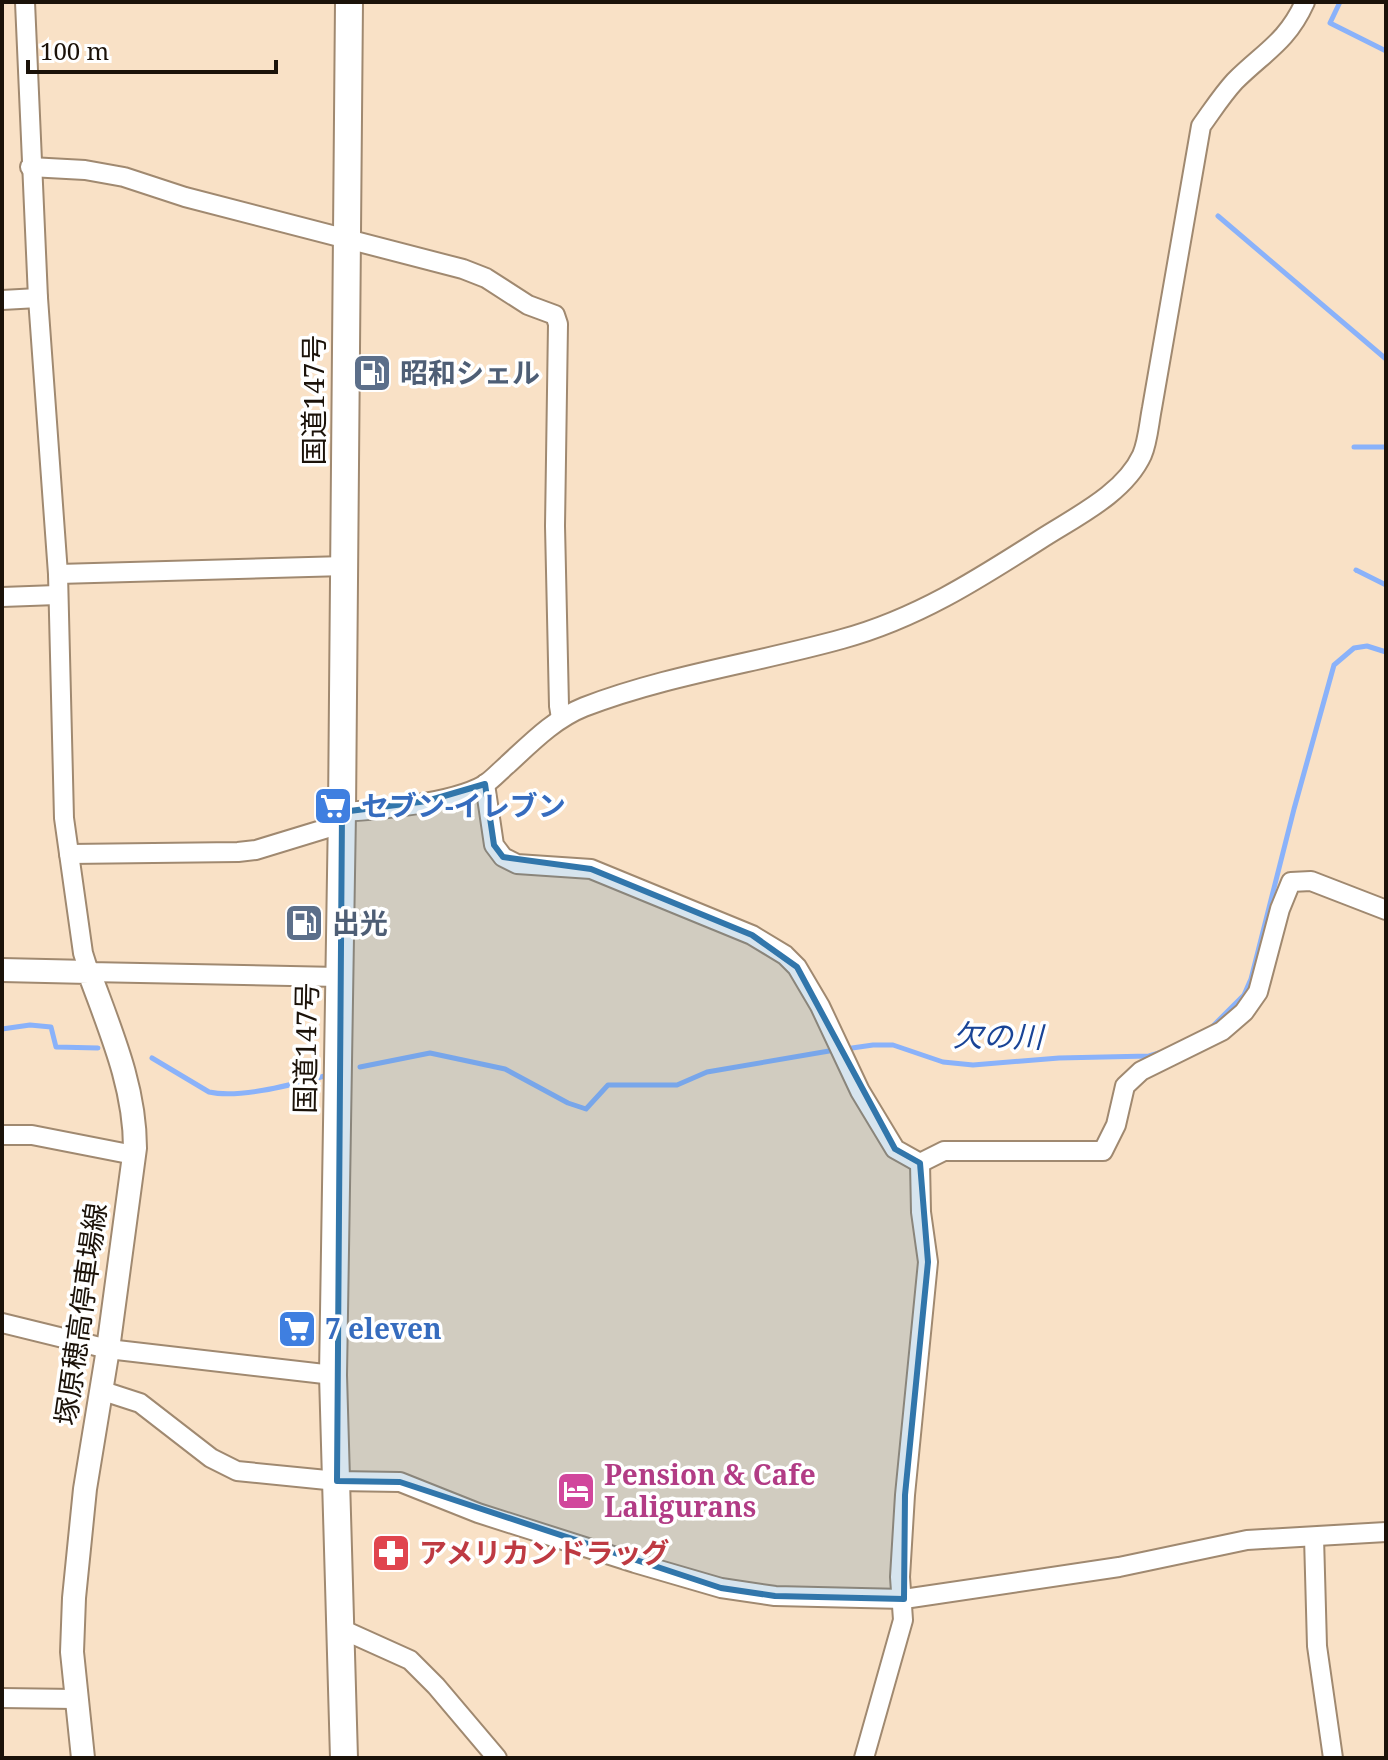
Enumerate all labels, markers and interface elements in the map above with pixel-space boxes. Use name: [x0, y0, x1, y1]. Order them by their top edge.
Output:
scale bar: [28, 24, 276, 74]
text: 100 m: [40, 34, 109, 67]
street label: 国道147号: [294, 335, 332, 465]
fuel station icon: 昭和シェル: [351, 352, 393, 394]
place label: 昭和シェル: [400, 353, 540, 391]
supermarket icon: セブン-イレブン: [312, 785, 354, 827]
place label: セブン-イレブン: [361, 786, 566, 824]
fuel station icon: 出光: [283, 902, 325, 944]
place label: 出光: [332, 903, 388, 941]
street label: 国道147号: [285, 982, 325, 1114]
water label: 欠の川: [953, 1014, 1046, 1057]
street label: 塚原穂高停車場線: [46, 1200, 114, 1427]
supermarket icon: 7 eleven: [276, 1308, 318, 1350]
place label: 7 eleven: [325, 1309, 442, 1347]
place label: Pension & Cafe Laligurans: [604, 1455, 816, 1525]
hotel icon: Pension & Cafe Laligurans: [555, 1470, 597, 1512]
pharmacy icon: アメリカンドラッグ: [370, 1532, 412, 1574]
place label: アメリカンドラッグ: [419, 1533, 670, 1571]

